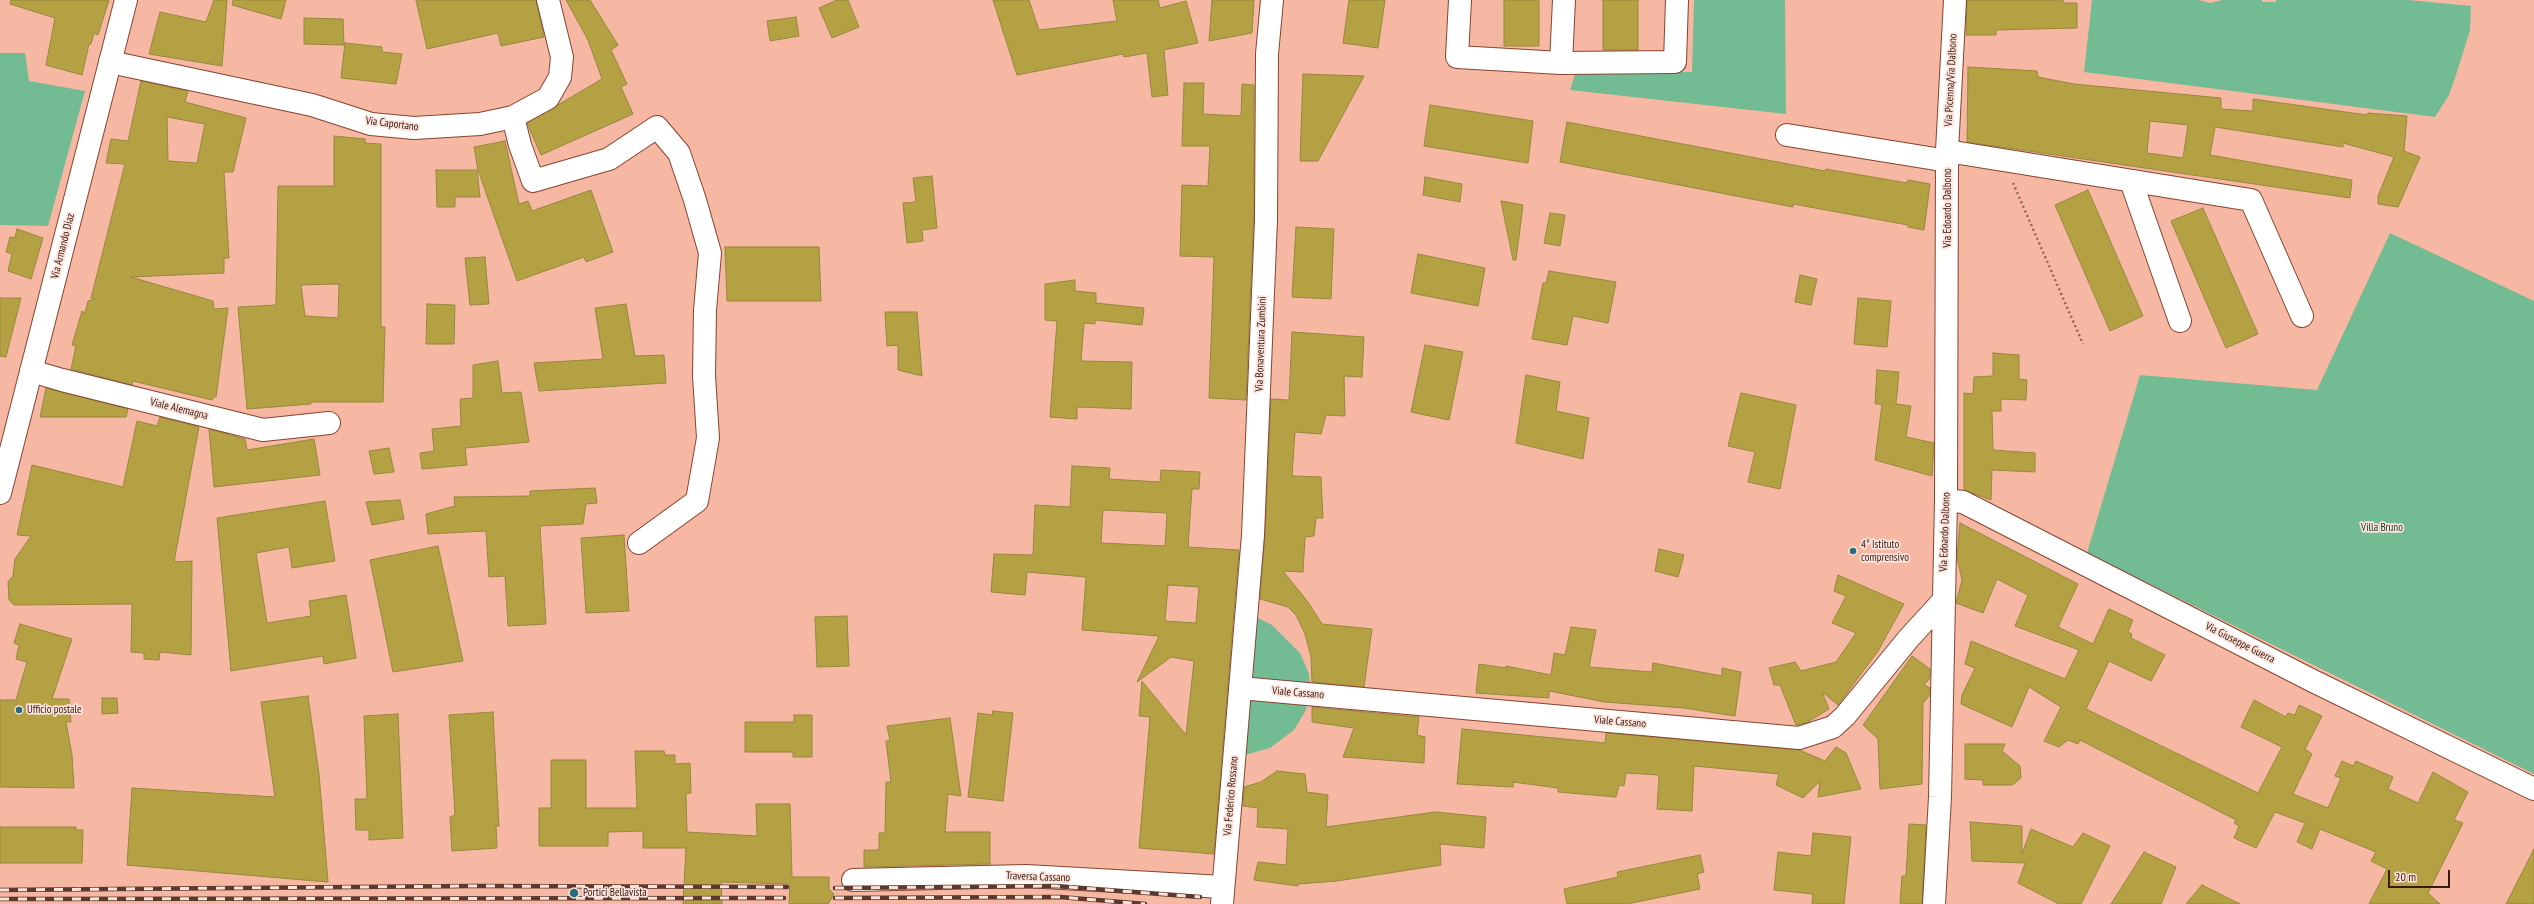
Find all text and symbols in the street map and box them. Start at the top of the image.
street label: Via Picenna/Via Dalbono [1942,33,1960,127]
street label: Via Caportano [365,114,419,134]
street label: Via Edoardo Dalbono [1941,168,1955,248]
street label: Via Armando Diaz [48,212,78,280]
street label: Via Bonaventura Zumbini [1253,296,1269,392]
street label: Viale Alemagna [149,395,209,423]
street label: Via Edoardo Dalbono [1937,492,1953,572]
park label: Villa Bruno [2361,521,2403,535]
place label: 4° Istituto comprensivo [1861,538,1909,564]
marker: 4° Istituto comprensivo [1848,546,1858,556]
street label: Via Giuseppe Guerra [2203,620,2277,666]
street label: Viale Cassano [1272,684,1324,702]
place label: Ufficio postale [27,703,82,717]
marker: Ufficio postale [14,705,24,715]
street label: Viale Cassano [1594,713,1646,731]
street label: Via Federico Rossano [1221,756,1241,836]
scale bar [2390,862,2452,888]
street label: Traversa Cassano [1006,869,1070,885]
text: 20 m [2395,869,2416,884]
place label: Portici Bellavista [583,886,647,900]
marker: Portici Bellavista [568,887,580,899]

